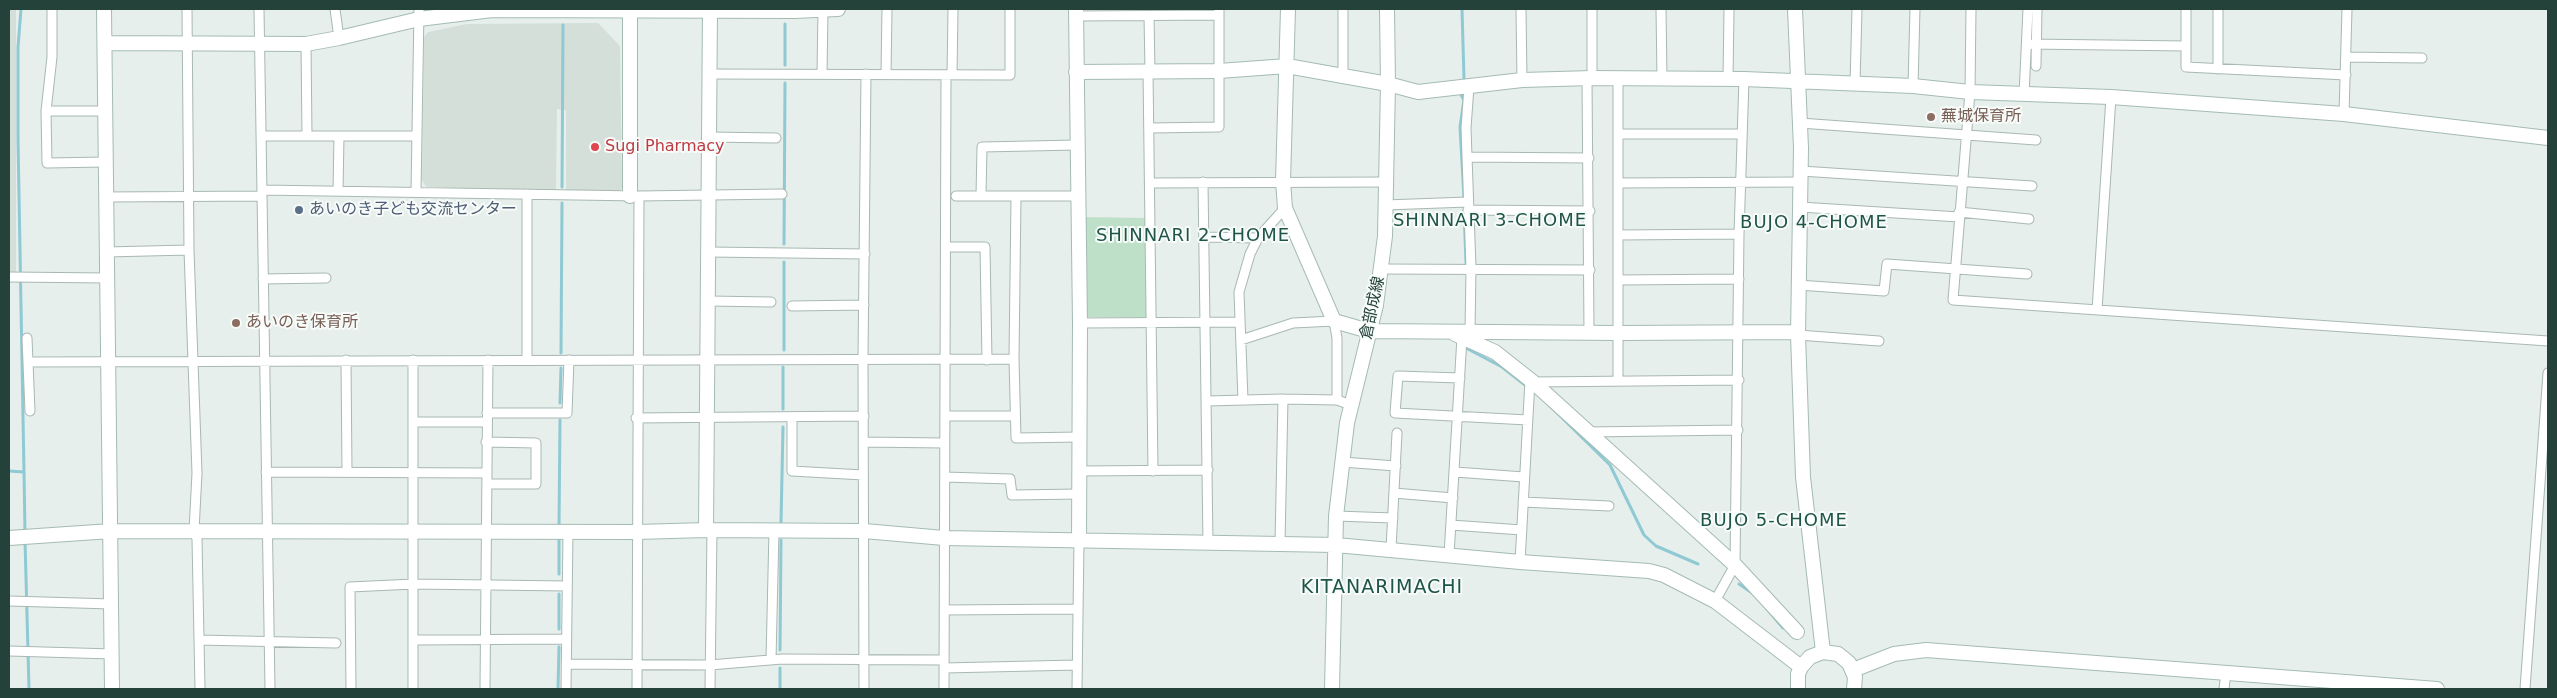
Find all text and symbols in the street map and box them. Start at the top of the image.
place label: 蕪城保育所 [1941,107,2021,127]
marker: 蕪城保育所 [1925,111,1937,123]
place label: Sugi Pharmacy [605,137,725,157]
marker: Sugi Pharmacy [589,141,601,153]
place label: あいのき子ども交流センター [309,200,517,220]
marker: あいのき子ども交流センター [293,204,305,216]
district label: SHINNARI 3-CHOME [1391,210,1589,232]
district label: BUJO 4-CHOME [1739,212,1889,234]
district label: SHINNARI 2-CHOME [1094,225,1292,247]
street label: 倉部成線 [1357,275,1389,341]
place label: あいのき保育所 [246,313,358,333]
marker: あいのき保育所 [230,317,242,329]
district label: BUJO 5-CHOME [1699,510,1849,532]
district label: KITANARIMACHI [1299,577,1465,599]

